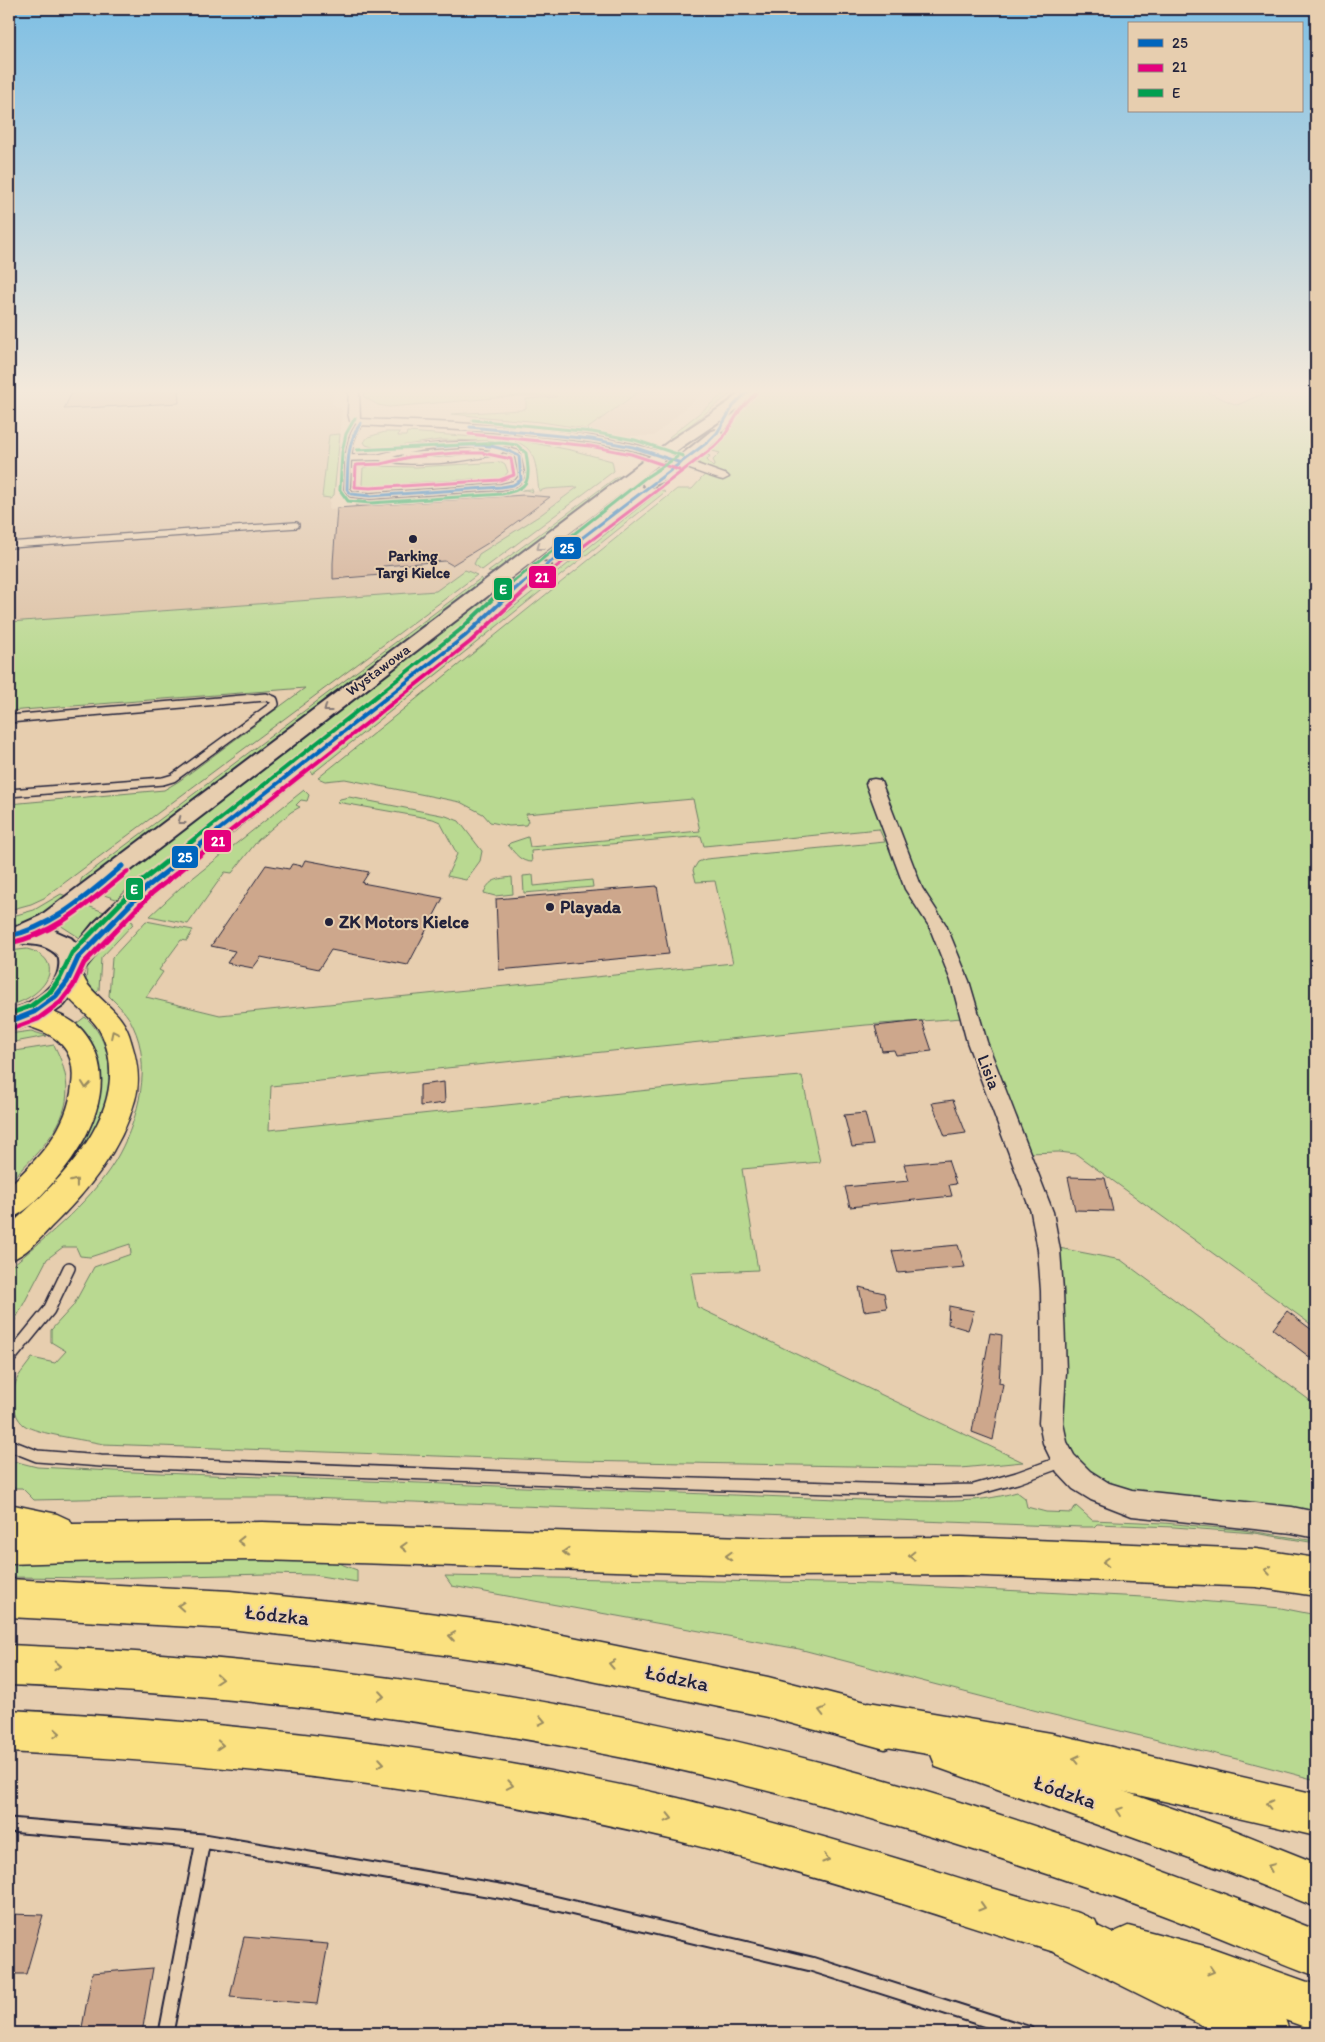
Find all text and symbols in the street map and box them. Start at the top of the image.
legend [1128,22,1302,112]
text: 25 [1172,34,1188,52]
text: 21 [1172,58,1187,76]
text: E [1172,84,1180,102]
marker: Parking Targi Kielce [407,533,419,545]
line badge: 25 [553,536,582,560]
text: 25 [560,540,575,557]
one-way arrow [536,541,546,550]
place label: Parking Targi Kielce [375,547,450,583]
line badge: 21 [528,565,557,589]
text: 21 [535,569,549,586]
line badge: E [493,577,513,601]
text: E [499,581,507,598]
street label: Wystawowa [342,640,414,700]
one-way arrow [323,703,333,712]
one-way arrow [177,815,186,824]
line badge: 21 [203,829,232,853]
text: 21 [211,833,225,850]
line badge: 25 [171,845,199,869]
text: 25 [178,849,193,866]
line badge: E [125,877,144,901]
text: E [130,881,138,898]
place label: Playada [560,896,622,918]
marker: Playada [544,901,556,913]
place label: ZK Motors Kielce [339,911,470,933]
marker: ZK Motors Kielce [323,916,335,928]
one-way arrow [110,1030,120,1039]
street label: Lisia [972,1051,1006,1093]
one-way arrow [81,1081,92,1089]
one-way arrow [69,1178,78,1188]
one-way arrow [237,1536,245,1546]
one-way arrow [400,1541,408,1552]
one-way arrow [562,1546,570,1557]
one-way arrow [724,1551,732,1561]
one-way arrow [908,1551,916,1561]
one-way arrow [1102,1556,1110,1567]
one-way arrow [1264,1565,1272,1575]
street label: Łódzka [244,1599,311,1630]
one-way arrow [177,1601,185,1612]
one-way arrow [448,1631,456,1641]
one-way arrow [608,1659,616,1670]
street label: Łódzka [643,1659,711,1696]
one-way arrow [54,1661,62,1671]
one-way arrow [216,1673,224,1684]
one-way arrow [377,1690,385,1701]
one-way arrow [817,1706,826,1717]
one-way arrow [537,1715,546,1725]
one-way arrow [54,1728,62,1739]
one-way arrow [216,1739,224,1750]
one-way arrow [1072,1754,1081,1765]
one-way arrow [377,1758,385,1768]
street label: Łódzka [1031,1769,1100,1814]
one-way arrow [506,1780,514,1790]
one-way arrow [1264,1799,1273,1810]
one-way arrow [1115,1807,1123,1817]
one-way arrow [665,1812,674,1823]
one-way arrow [822,1854,830,1864]
one-way arrow [1267,1862,1276,1873]
one-way arrow [977,1901,985,1911]
one-way arrow [1207,1965,1215,1975]

